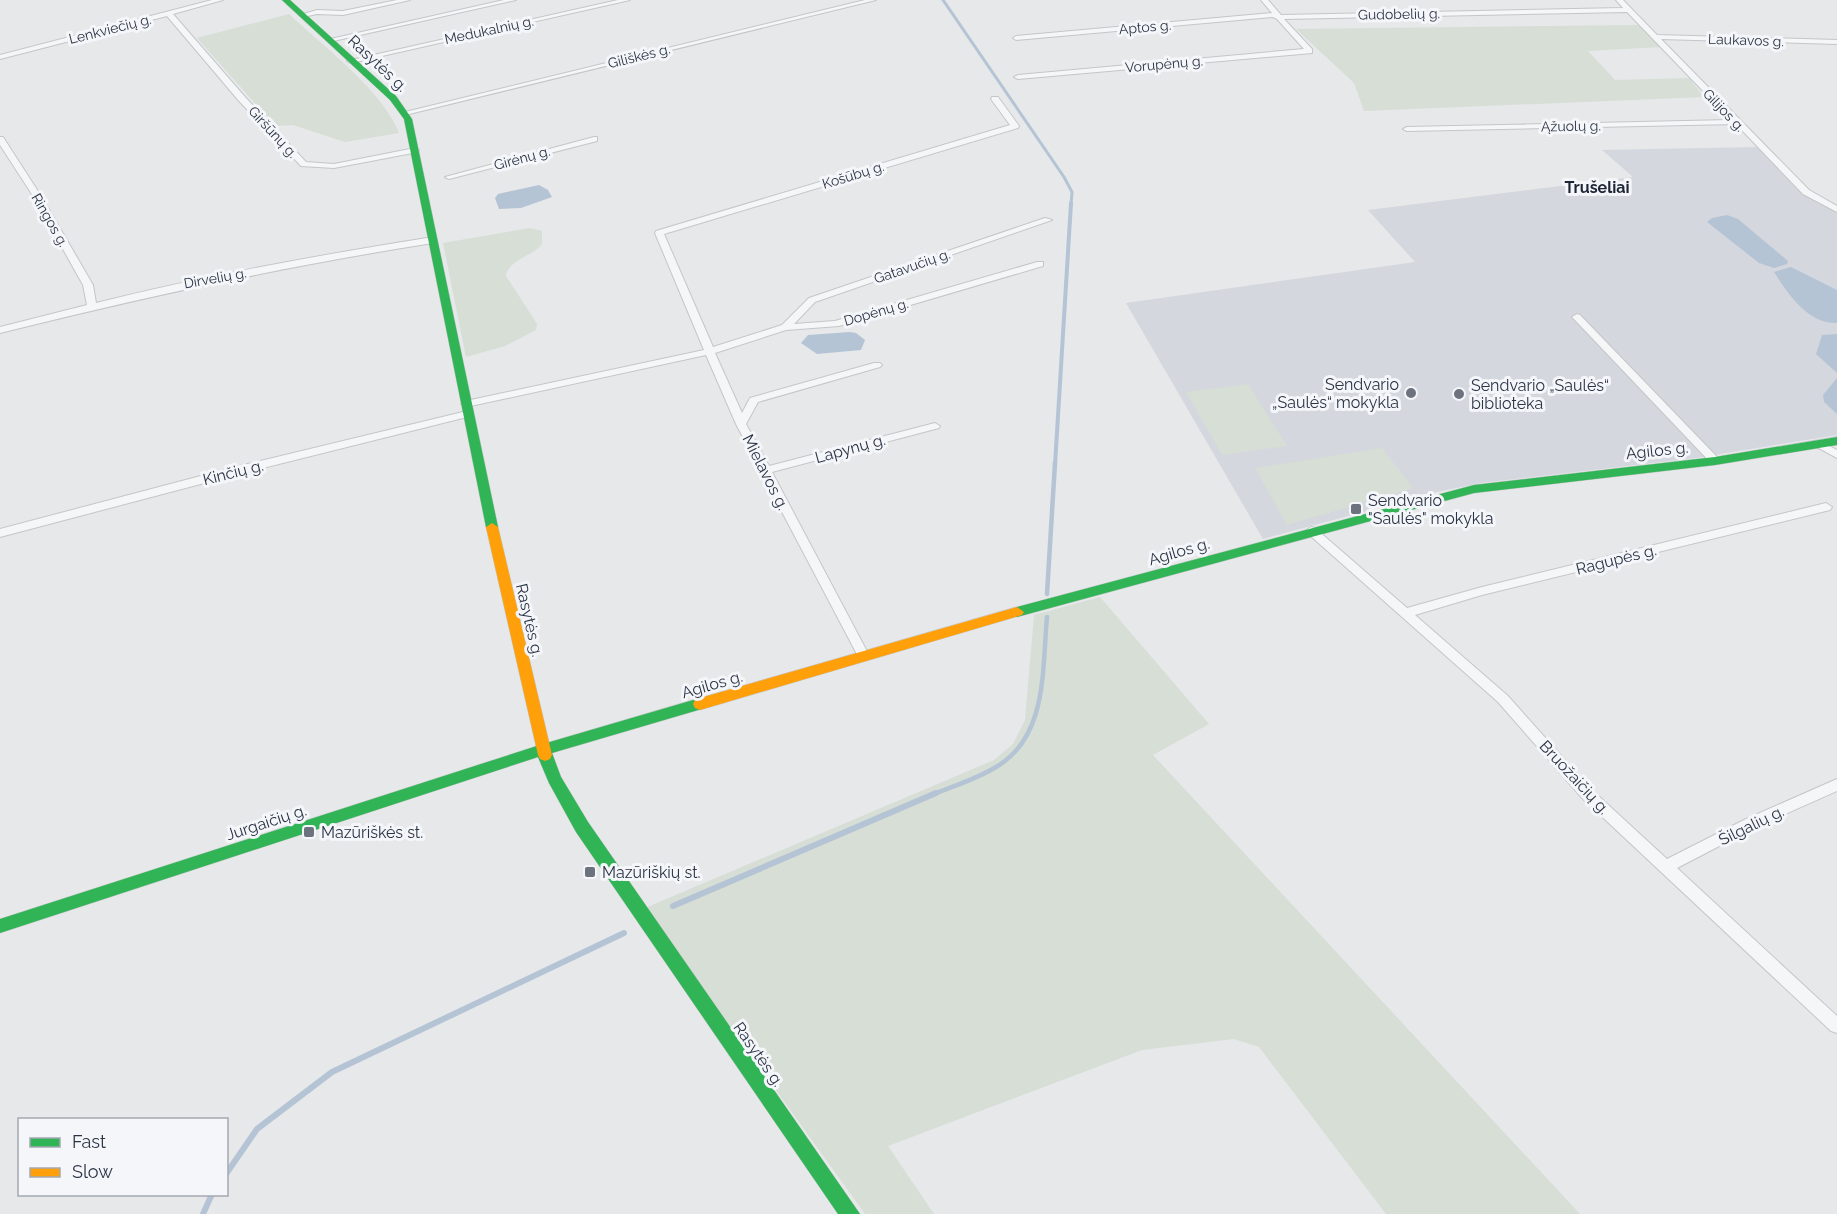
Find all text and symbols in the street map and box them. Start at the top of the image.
street label: Gudobelių g. [1358,5,1440,23]
street label: Lenkviečių g. [67,11,153,47]
street label: Medukalnių g. [443,13,535,47]
street label: Aptos g. [1118,17,1172,37]
street label: Rasytės g. [344,31,411,96]
street label: Laukavos g. [1708,31,1784,49]
street label: Giliškės g. [606,41,672,71]
street label: Vorupėnų g. [1124,53,1204,75]
street label: Gilijos g. [1700,85,1748,135]
street label: Giršūnų g. [245,103,301,161]
street label: Ąžuolų g. [1541,117,1601,135]
street label: Girėnų g. [492,143,552,173]
street label: Košūbų g. [820,158,886,192]
district label: Trušeliai [1564,178,1630,197]
street label: Ringos g. [28,190,72,250]
street label: Gatavučių g. [872,246,952,286]
street label: Dirvelių g. [182,265,248,291]
street label: Dopėnų g. [842,295,910,329]
place label: Sendvario „Saulės“ mokykla [1272,375,1399,412]
place label: Sendvario „Saulės“ biblioteka [1471,376,1609,413]
marker: Sendvario „Saulės“ mokykla [1404,386,1418,400]
marker: Sendvario „Saulės“ biblioteka [1452,387,1466,401]
street label: Lapynų g. [813,430,887,467]
street label: Mielavos g. [738,431,793,513]
street label: Agilos g. [1625,438,1689,463]
street label: Kinčių g. [201,456,265,489]
place label: Sendvario "Saulės" mokykla [1368,491,1493,528]
marker: Sendvario "Saulės" mokykla [1349,502,1363,516]
street label: Agilos g. [1146,534,1212,569]
street label: Ragupės g. [1574,540,1658,579]
street label: Rasytės g. [512,582,547,659]
street label: Agilos g. [679,667,745,702]
street label: Bruožaičių g. [1536,736,1614,818]
street label: Jurgaičių g. [224,801,309,844]
street label: Šilgalių g. [1715,801,1787,849]
place label: Mazūriškės st. [321,823,423,842]
marker: Mazūriškės st. [302,825,316,839]
place label: Mazūriškių st. [602,863,701,882]
marker: Mazūriškių st. [583,865,597,879]
street label: Rasytės g. [729,1018,788,1090]
legend [18,1118,228,1196]
text: Fast [72,1131,106,1152]
text: Slow [72,1161,113,1182]

